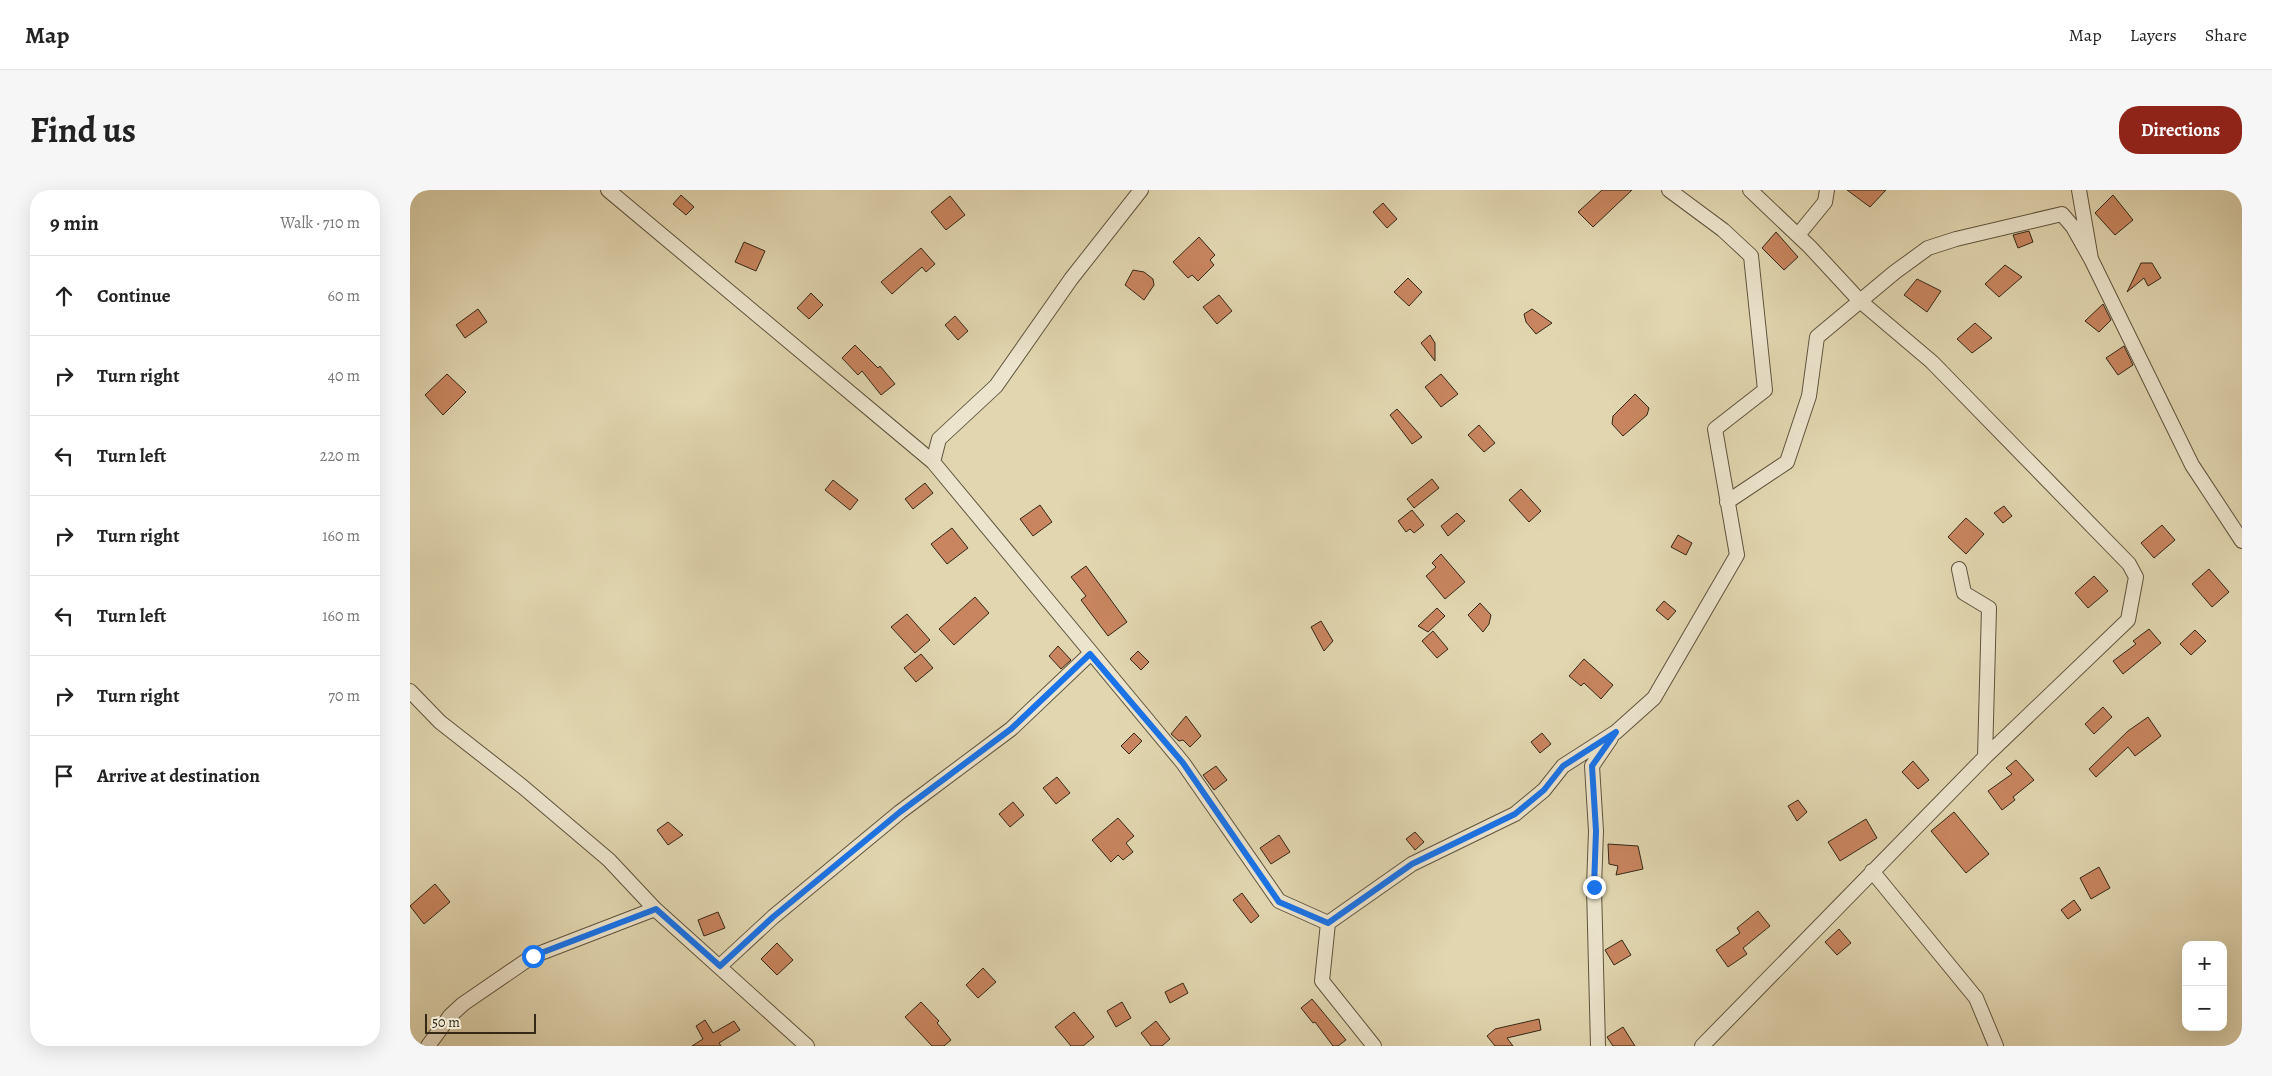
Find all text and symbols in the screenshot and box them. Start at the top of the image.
text: Map [25,19,69,51]
text: Map [2069,23,2102,47]
text: Layers [2130,23,2177,47]
text: Share [2205,23,2247,47]
text: Find us [30,106,136,154]
button: Directions [2119,106,2242,154]
text: 9 min [50,209,99,237]
text: Walk · 710 m [280,212,360,234]
icon: ahead [50,282,78,310]
text: Continue [97,283,171,309]
text: 60 m [328,285,360,307]
icon: right [50,362,78,390]
text: Turn right [97,363,179,389]
text: 40 m [328,365,360,387]
icon: left [50,442,78,470]
text: Turn left [97,443,166,469]
text: 220 m [320,445,360,467]
icon: right [50,522,78,550]
text: Turn right [97,523,179,549]
text: 160 m [322,525,360,547]
icon: left [50,602,78,630]
text: Turn left [97,603,166,629]
text: 160 m [322,605,360,627]
icon: right [50,682,78,710]
text: Turn right [97,683,179,709]
text: 70 m [328,685,360,707]
icon: arrive [50,762,78,790]
text: Arrive at destination [97,763,260,789]
route end [1583,876,1606,899]
map controls [2182,941,2227,1031]
button: + [2182,941,2227,986]
route start [522,945,545,968]
button: − [2182,986,2227,1031]
scale bar [425,1011,536,1034]
text: 50 m [432,1013,460,1032]

